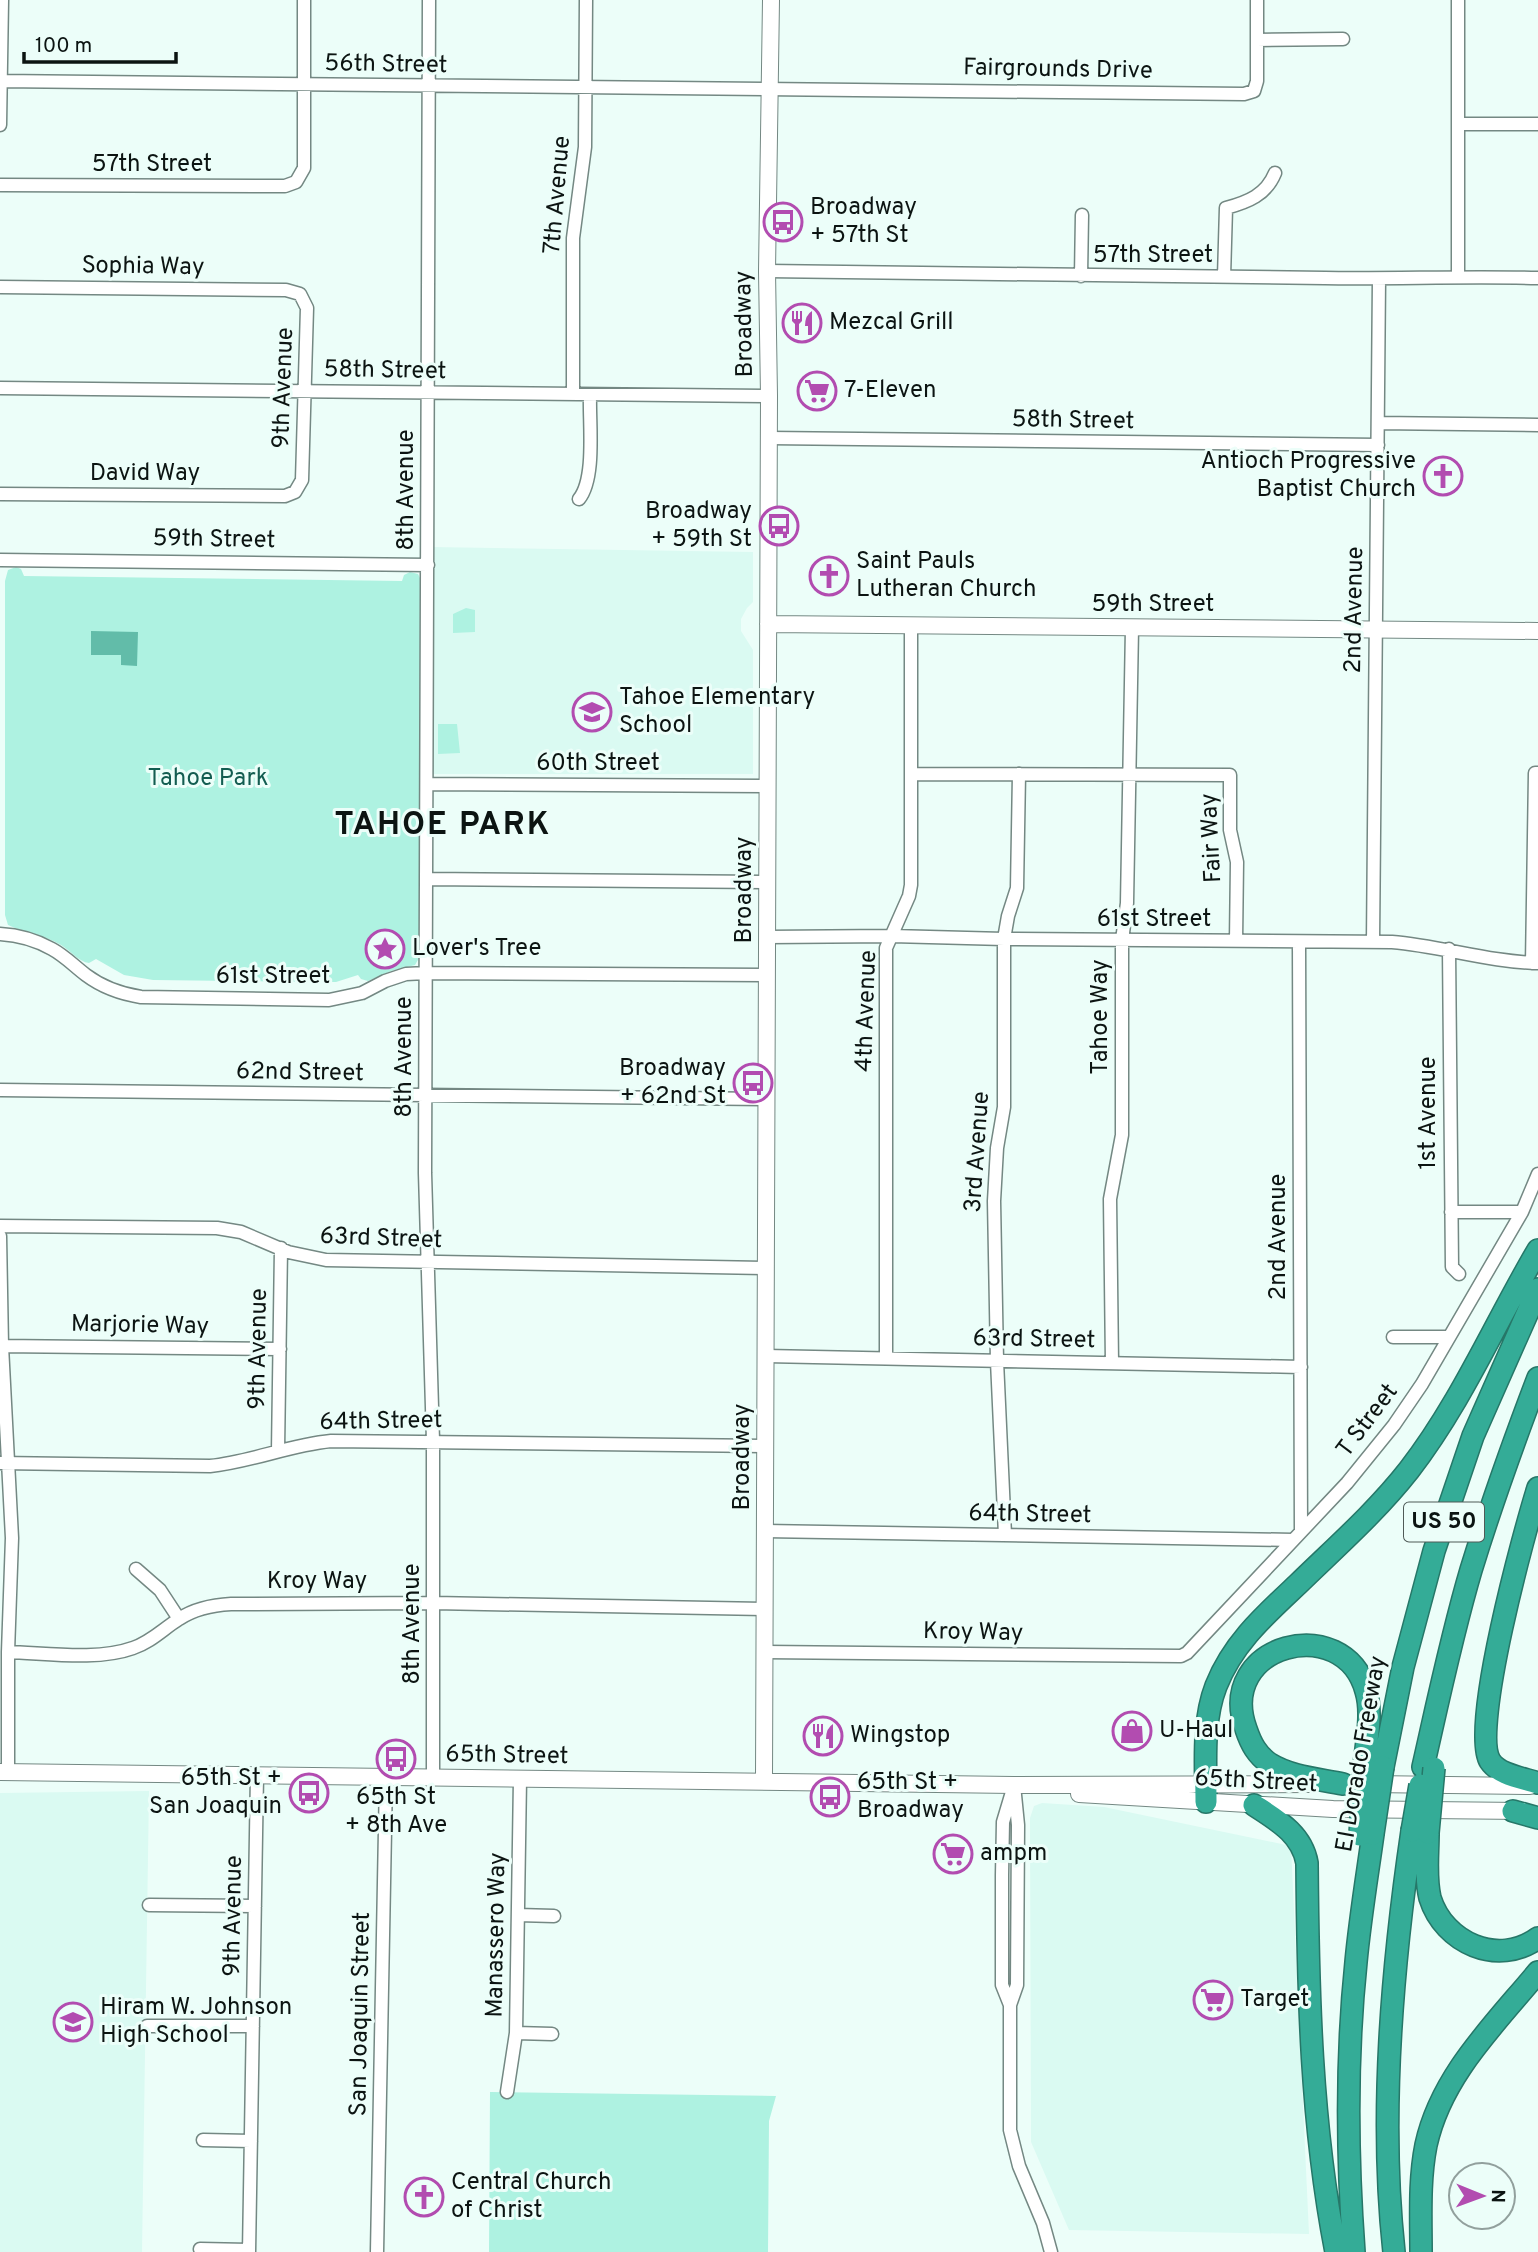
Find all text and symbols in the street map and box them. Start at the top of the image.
scale bar [24,21,177,65]
text: 100 m [35,33,92,60]
street label: 56th Street [324,49,448,81]
street label: Fairgrounds Drive [963,53,1153,87]
street label: 7th Avenue [538,135,578,255]
street label: 57th Street [92,150,212,180]
place label: Broadway + 57th St [810,193,917,251]
bus stop icon: Broadway + 57th St [762,201,804,243]
street label: 57th Street [1093,241,1213,271]
street label: Sophia Way [81,251,205,283]
street label: Broadway [729,270,761,378]
restaurant icon: Mezcal Grill [781,302,823,344]
place label: Mezcal Grill [829,308,954,338]
street label: 9th Avenue [267,327,301,449]
street label: 58th Street [323,355,447,387]
supermarket icon: 7-Eleven [796,370,838,412]
place label: 7-Eleven [844,376,937,406]
street label: 58th Street [1011,405,1135,437]
street label: 8th Avenue [392,429,422,551]
place label: Antioch Progressive Baptist Church [1201,447,1416,505]
church icon: Antioch Progressive Baptist Church [1422,455,1464,497]
street label: David Way [90,459,200,489]
place label: Broadway + 59th St [645,497,752,555]
bus stop icon: Broadway + 59th St [758,505,800,547]
street label: 59th Street [152,524,276,556]
street label: 2nd Avenue [1339,546,1371,674]
place label: Saint Pauls Lutheran Church [856,547,1036,605]
church icon: Saint Pauls Lutheran Church [808,555,850,597]
street label: 59th Street [1092,590,1214,620]
place label: Tahoe Elementary School [619,683,815,741]
school or university icon: Tahoe Elementary School [571,691,613,733]
street label: 60th Street [536,749,660,779]
park label: Tahoe Park [148,764,268,794]
street label: Fair Way [1195,792,1229,884]
district label: TAHOE PARK [335,806,551,846]
street label: Broadway [730,837,760,943]
street label: 61st Street [1097,905,1211,935]
place icon: Lover's Tree [364,928,406,970]
place label: Lover's Tree [412,934,541,964]
street label: 4th Avenue [850,950,884,1072]
street label: Tahoe Way [1086,959,1116,1075]
street label: 61st Street [216,962,330,992]
street label: 8th Avenue [390,996,420,1118]
place label: Broadway + 62nd St [619,1054,726,1112]
street label: 1st Avenue [1414,1056,1444,1170]
street label: 62nd Street [236,1057,364,1089]
bus stop icon: Broadway + 62nd St [732,1062,774,1104]
street label: 3rd Avenue [959,1090,997,1214]
street label: 2nd Avenue [1264,1174,1294,1300]
street label: 63rd Street [319,1222,443,1256]
street label: 9th Avenue [243,1288,275,1410]
street label: Marjorie Way [71,1310,209,1342]
street label: 63rd Street [972,1324,1096,1356]
street label: T Street [1331,1378,1405,1464]
street label: Broadway [728,1404,758,1510]
street label: 64th Street [319,1406,443,1438]
street label: 64th Street [968,1499,1092,1531]
road number: US 50 [1404,1502,1484,1541]
street label: 8th Avenue [398,1563,428,1685]
street label: Kroy Way [267,1567,367,1597]
street label: Kroy Way [922,1617,1024,1649]
street label: El Dorado Freeway [1330,1654,1394,1854]
shop icon: U-Haul [1111,1710,1153,1752]
restaurant icon: Wingstop [802,1715,844,1757]
place label: U-Haul [1159,1716,1233,1746]
place label: Wingstop [850,1721,950,1751]
bus stop icon: 65th St + 8th Ave [375,1738,417,1780]
street label: 65th Street [445,1740,569,1772]
place label: 65th St + San Joaquin [149,1764,282,1822]
street label: 65th Street [1194,1764,1318,1800]
place label: 65th St + Broadway [857,1768,964,1826]
bus stop icon: 65th St + San Joaquin [288,1772,330,1814]
bus stop icon: 65th St + Broadway [809,1776,851,1818]
place label: 65th St + 8th Ave [345,1783,447,1841]
supermarket icon: ampm [932,1833,974,1875]
place label: ampm [980,1839,1047,1869]
street label: Manassero Way [481,1852,513,2018]
street label: 9th Avenue [218,1855,250,1977]
street label: San Joaquin Street [344,1911,378,2117]
supermarket icon: Target [1192,1979,1234,2021]
place label: Target [1240,1985,1309,2015]
place label: Hiram W. Johnson High School [100,1993,292,2051]
school or university icon: Hiram W. Johnson High School [52,2001,94,2043]
north arrow [1447,2161,1517,2231]
place label: Central Church of Christ [451,2168,611,2226]
church icon: Central Church of Christ [403,2176,445,2218]
text: N [1485,2189,1509,2203]

